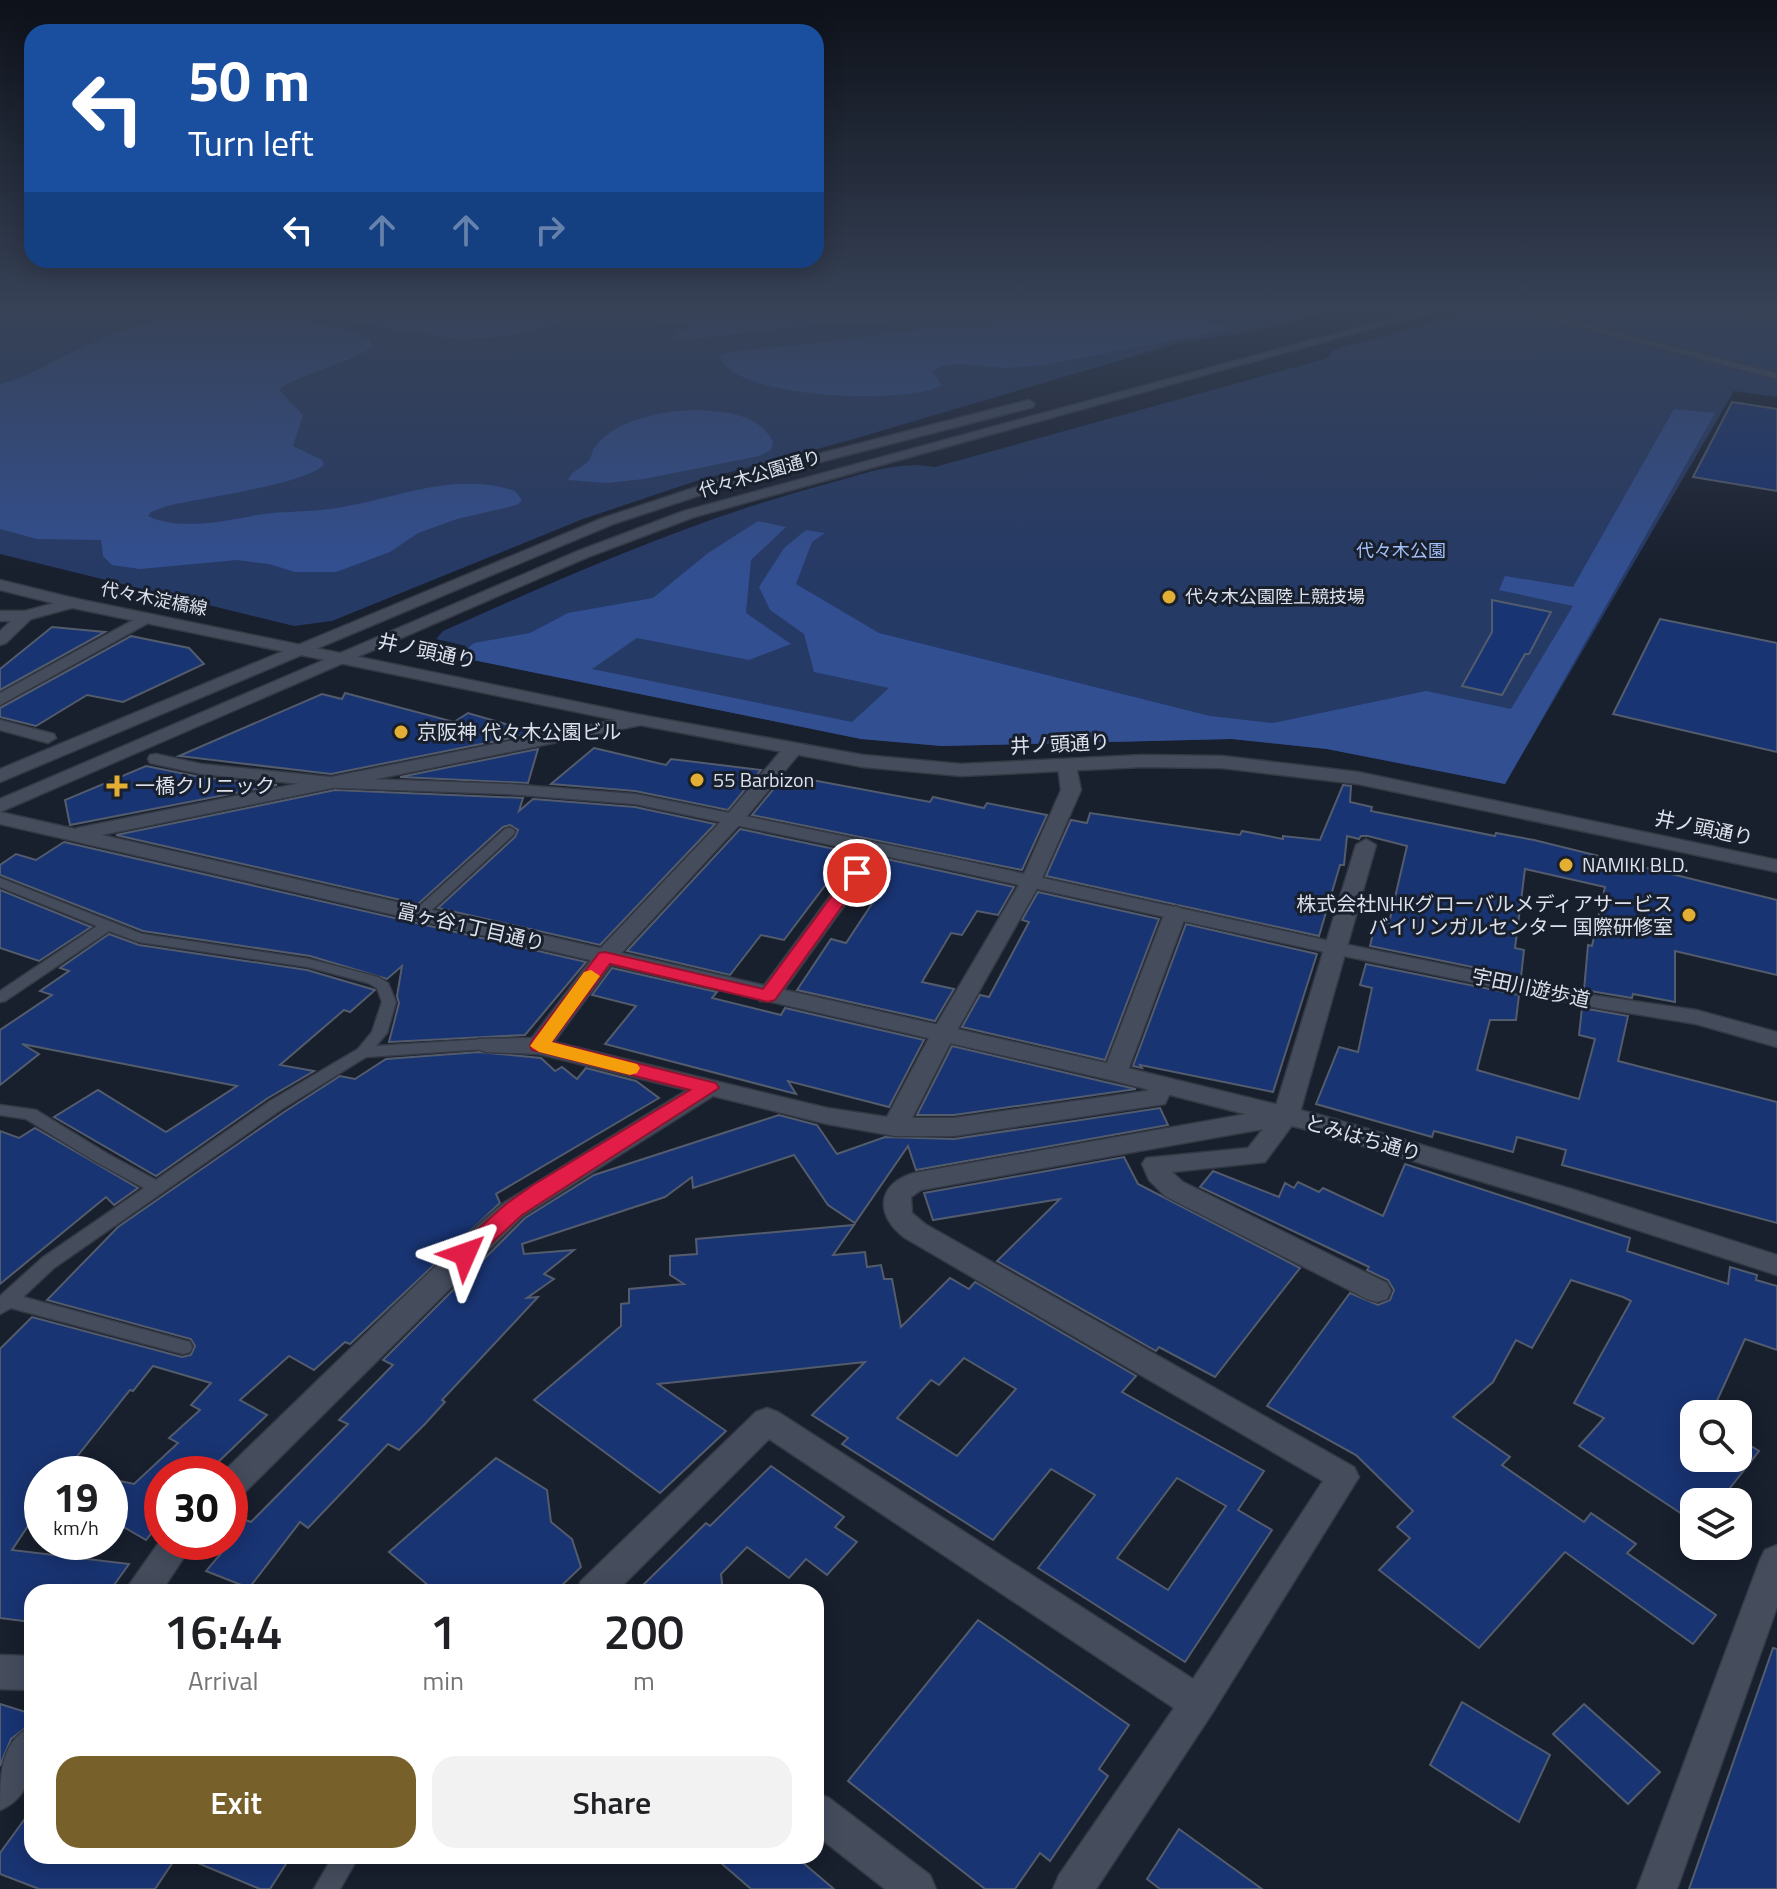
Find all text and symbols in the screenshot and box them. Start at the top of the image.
text: 50 m [188,38,310,123]
icon: left [56,56,160,160]
text: Turn left [188,115,314,170]
icon: left [276,208,320,252]
icon: ahead [360,208,404,252]
icon: ahead [444,208,488,252]
icon: right [528,208,572,252]
street label: 代々木公園通り [696,443,824,504]
park label: 代々木公園 [1356,537,1446,564]
street label: 代々木淀橋線 [99,575,210,622]
place label: 代々木公園陸上競技場 [1185,583,1365,610]
marker: 代々木公園陸上競技場 [1160,588,1178,606]
street label: 井ノ頭通り [375,625,479,676]
place label: 京阪神 代々木公園ビル [417,716,621,747]
marker: 京阪神 代々木公園ビル [392,723,410,741]
street label: 井ノ頭通り [1009,725,1111,762]
place label: 55 Barbizon [713,764,814,795]
place label: 一橋クリニック [135,770,275,801]
marker: 55 Barbizon [688,771,706,789]
marker: 一橋クリニック [106,775,128,797]
street label: 井ノ頭通り [1652,802,1756,853]
pin [823,839,891,907]
place label: NAMIKI BLD. [1582,849,1689,880]
icon: arrive [835,851,879,895]
marker: NAMIKI BLD. [1557,856,1575,874]
place label: 株式会社NHKグローバルメディアサービス バイリンガルセンター 国際研修室 [1296,888,1673,942]
street label: 富ヶ谷1丁目通り [394,894,548,959]
marker: 株式会社NHKグローバルメディアサービス バイリンガルセンター 国際研修室 [1680,906,1698,924]
street label: 宇田川遊歩道 [1469,960,1593,1015]
street label: とみはち通り [1301,1106,1425,1169]
position arrow [423,1212,507,1296]
map controls [1680,1400,1752,1560]
button: search [1680,1400,1752,1472]
speed limit sign: 30 [144,1456,248,1560]
text: 19 [54,1467,98,1528]
button: layers [1680,1488,1752,1560]
text: km/h [53,1512,99,1543]
text: 16:44 [164,1595,283,1668]
text: 1 [430,1595,457,1668]
text: 200 [604,1595,684,1668]
text: Arrival [188,1661,258,1700]
text: min [422,1661,464,1700]
text: m [633,1661,655,1700]
button: Exit [56,1756,416,1848]
button: Share [432,1756,792,1848]

